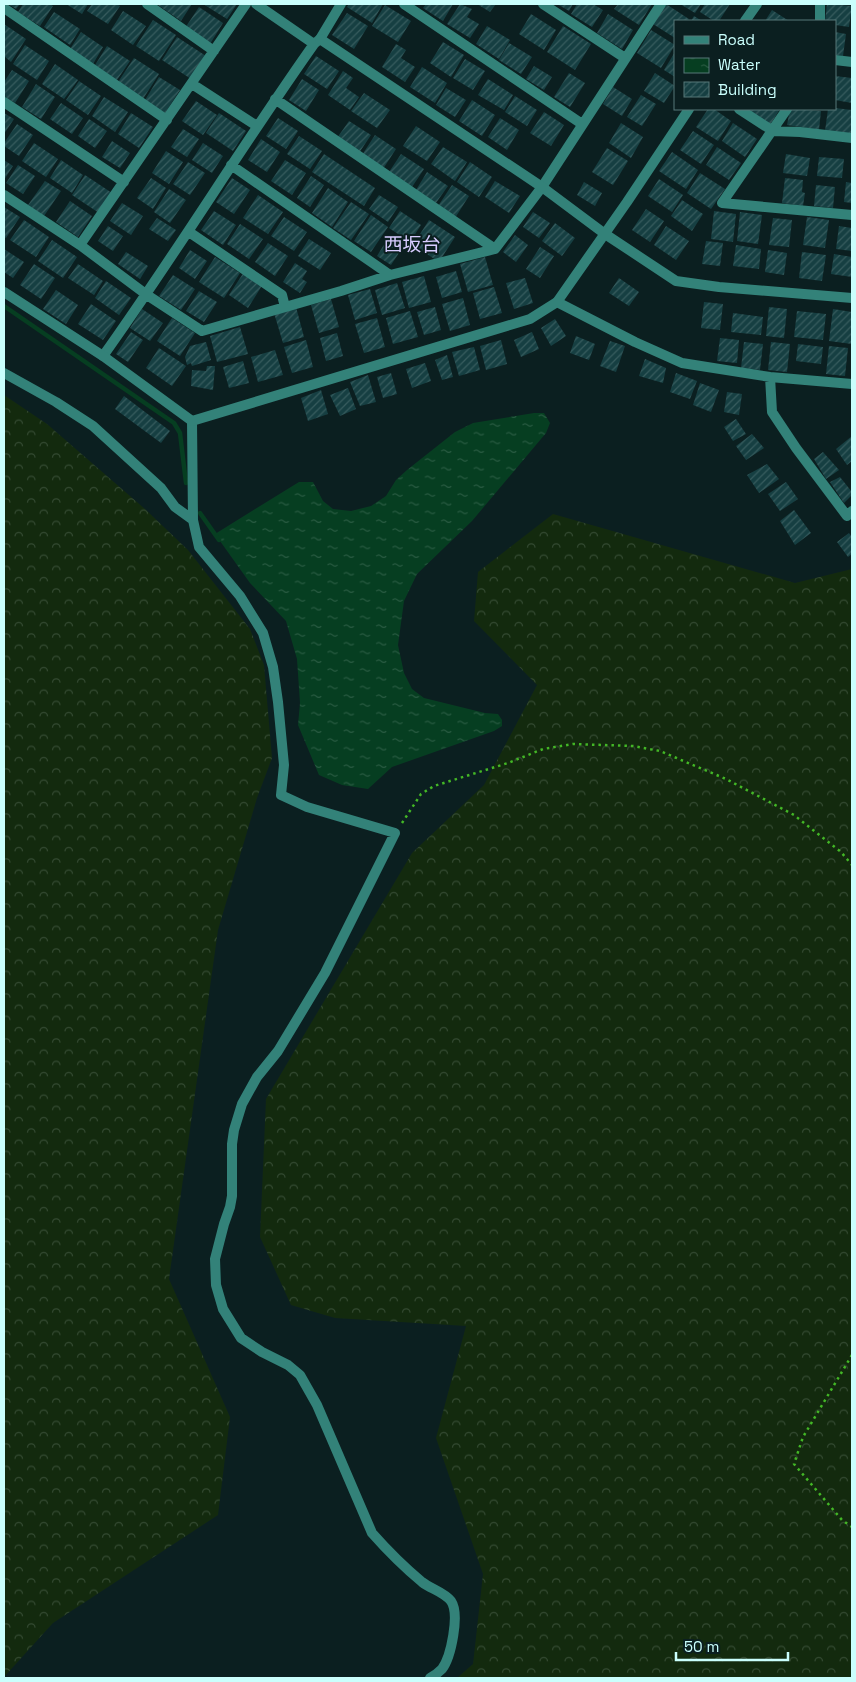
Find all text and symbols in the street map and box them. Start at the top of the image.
legend [674,20,836,110]
text: Road [718,30,755,49]
text: Water [718,55,761,74]
text: Building [718,80,777,99]
district label: 西坂台 [383,232,441,257]
scale bar [676,1630,788,1662]
text: 50 m [684,1637,719,1656]

